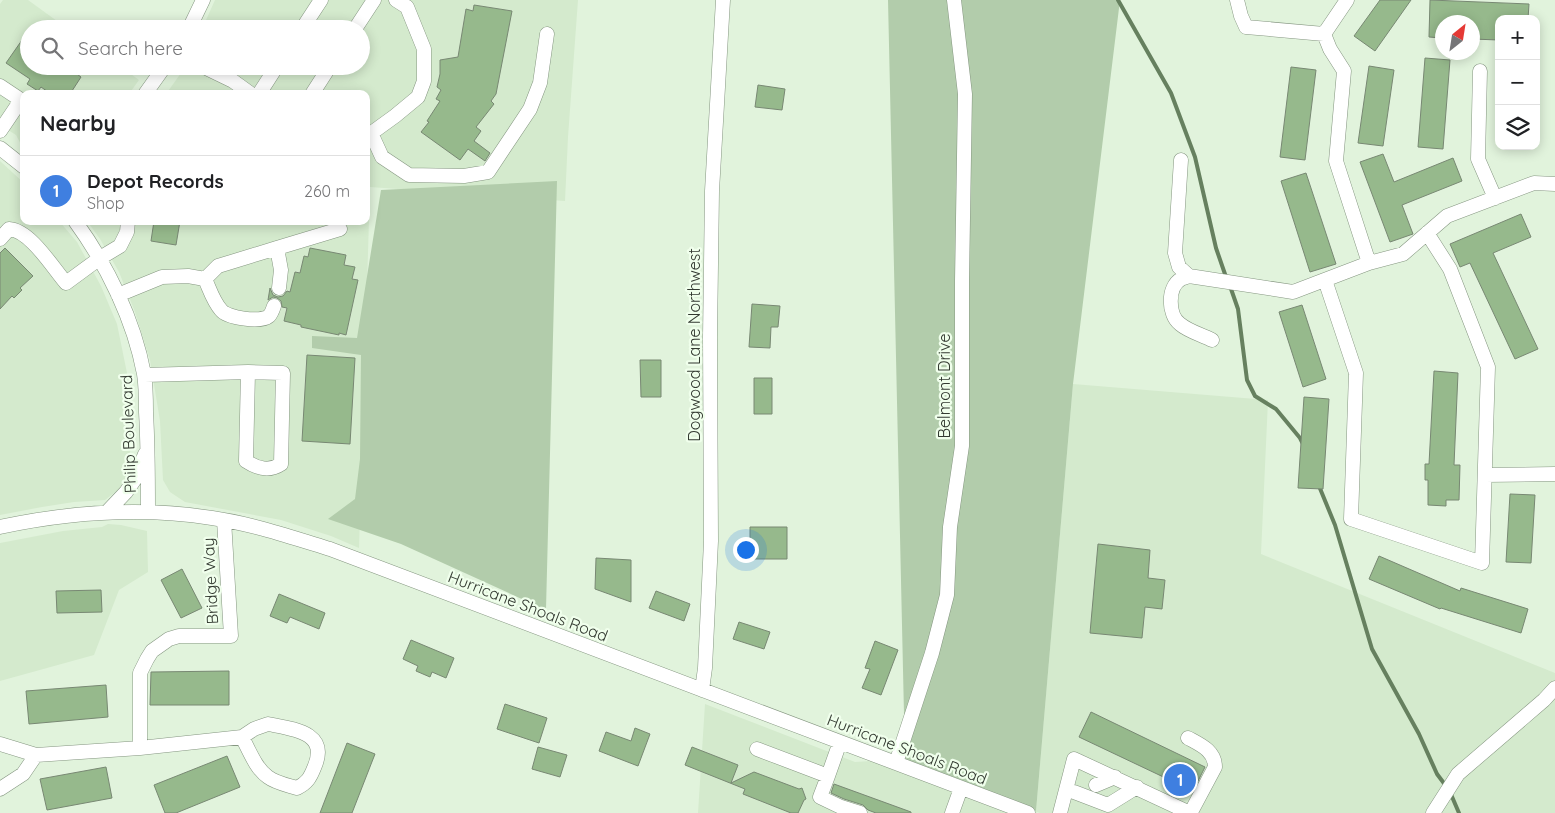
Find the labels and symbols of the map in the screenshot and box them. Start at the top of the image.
north arrow [1435,15,1480,60]
street label: Dogwood Lane Northwest [684,248,704,442]
street label: Belmont Drive [934,334,954,438]
street label: Philip Boulevard [116,374,140,494]
street label: Bridge Way [198,537,222,625]
your location [733,537,759,563]
street label: Hurricane Shoals Road [445,566,611,646]
street label: Hurricane Shoals Road [824,709,990,789]
pin: 1 [1164,761,1196,799]

